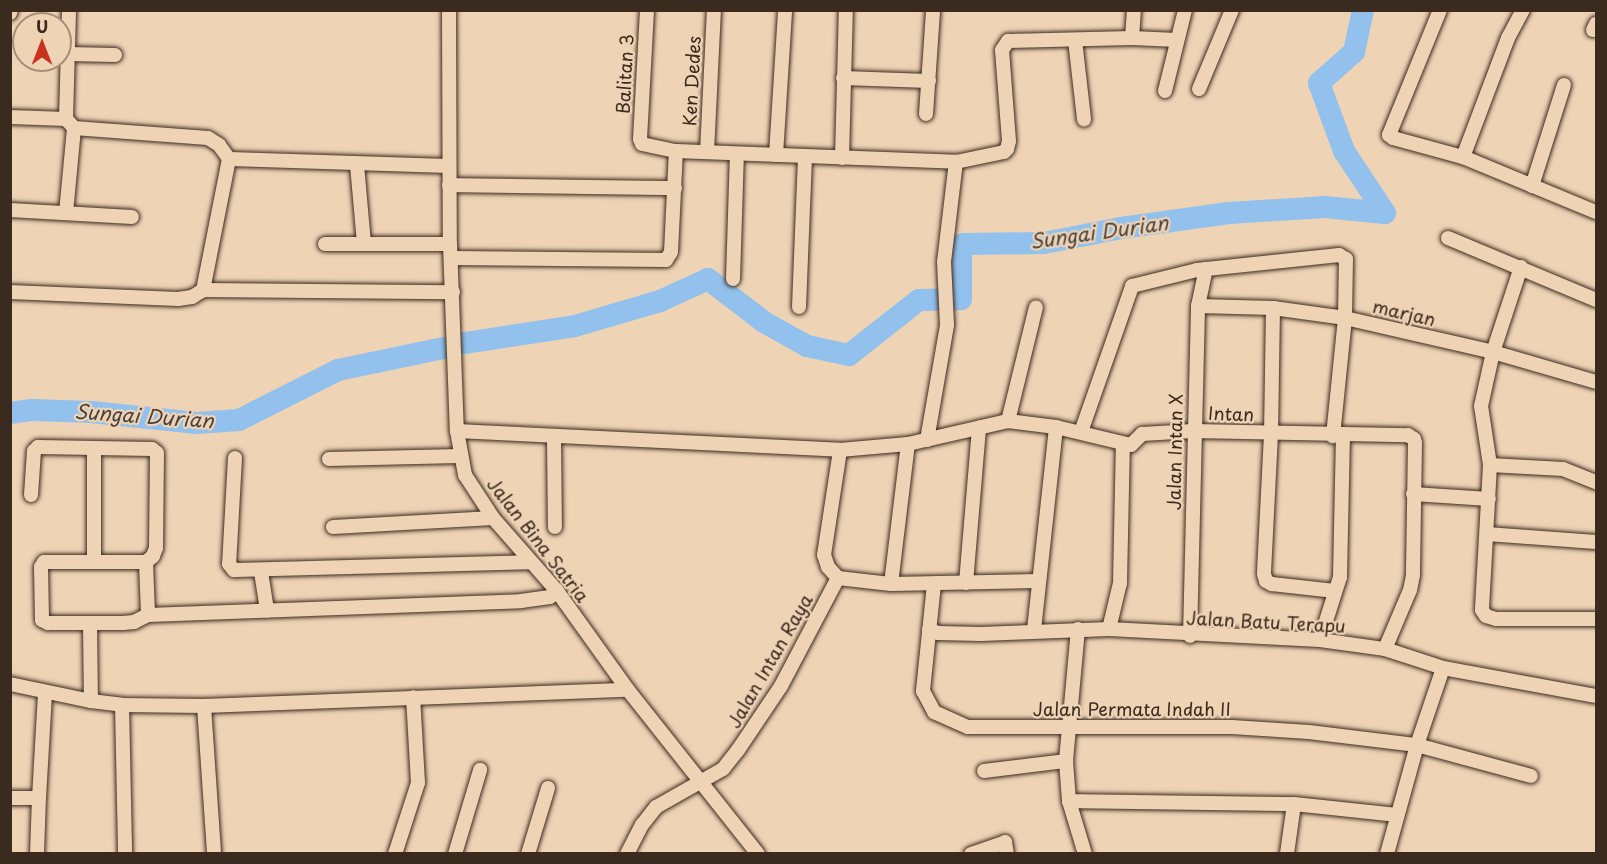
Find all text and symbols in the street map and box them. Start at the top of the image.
north arrow [12,12,72,72]
text: U [36,14,48,38]
street label: Balitan 3 [612,33,638,115]
street label: Ken Dedes [679,35,705,127]
water label: Sungai Durian [1028,210,1170,254]
street label: marjan [1371,295,1437,331]
street label: Jalan Intan X [1163,393,1187,511]
water label: Sungai Durian [74,399,214,433]
street label: Intan [1208,402,1254,426]
street label: Jalan Bina Satria [482,473,594,607]
street label: Jalan Intan Raya [723,590,817,732]
street label: Jalan Batu Terapu [1185,607,1347,637]
street label: Jalan Permata Indah II [1031,698,1233,720]

